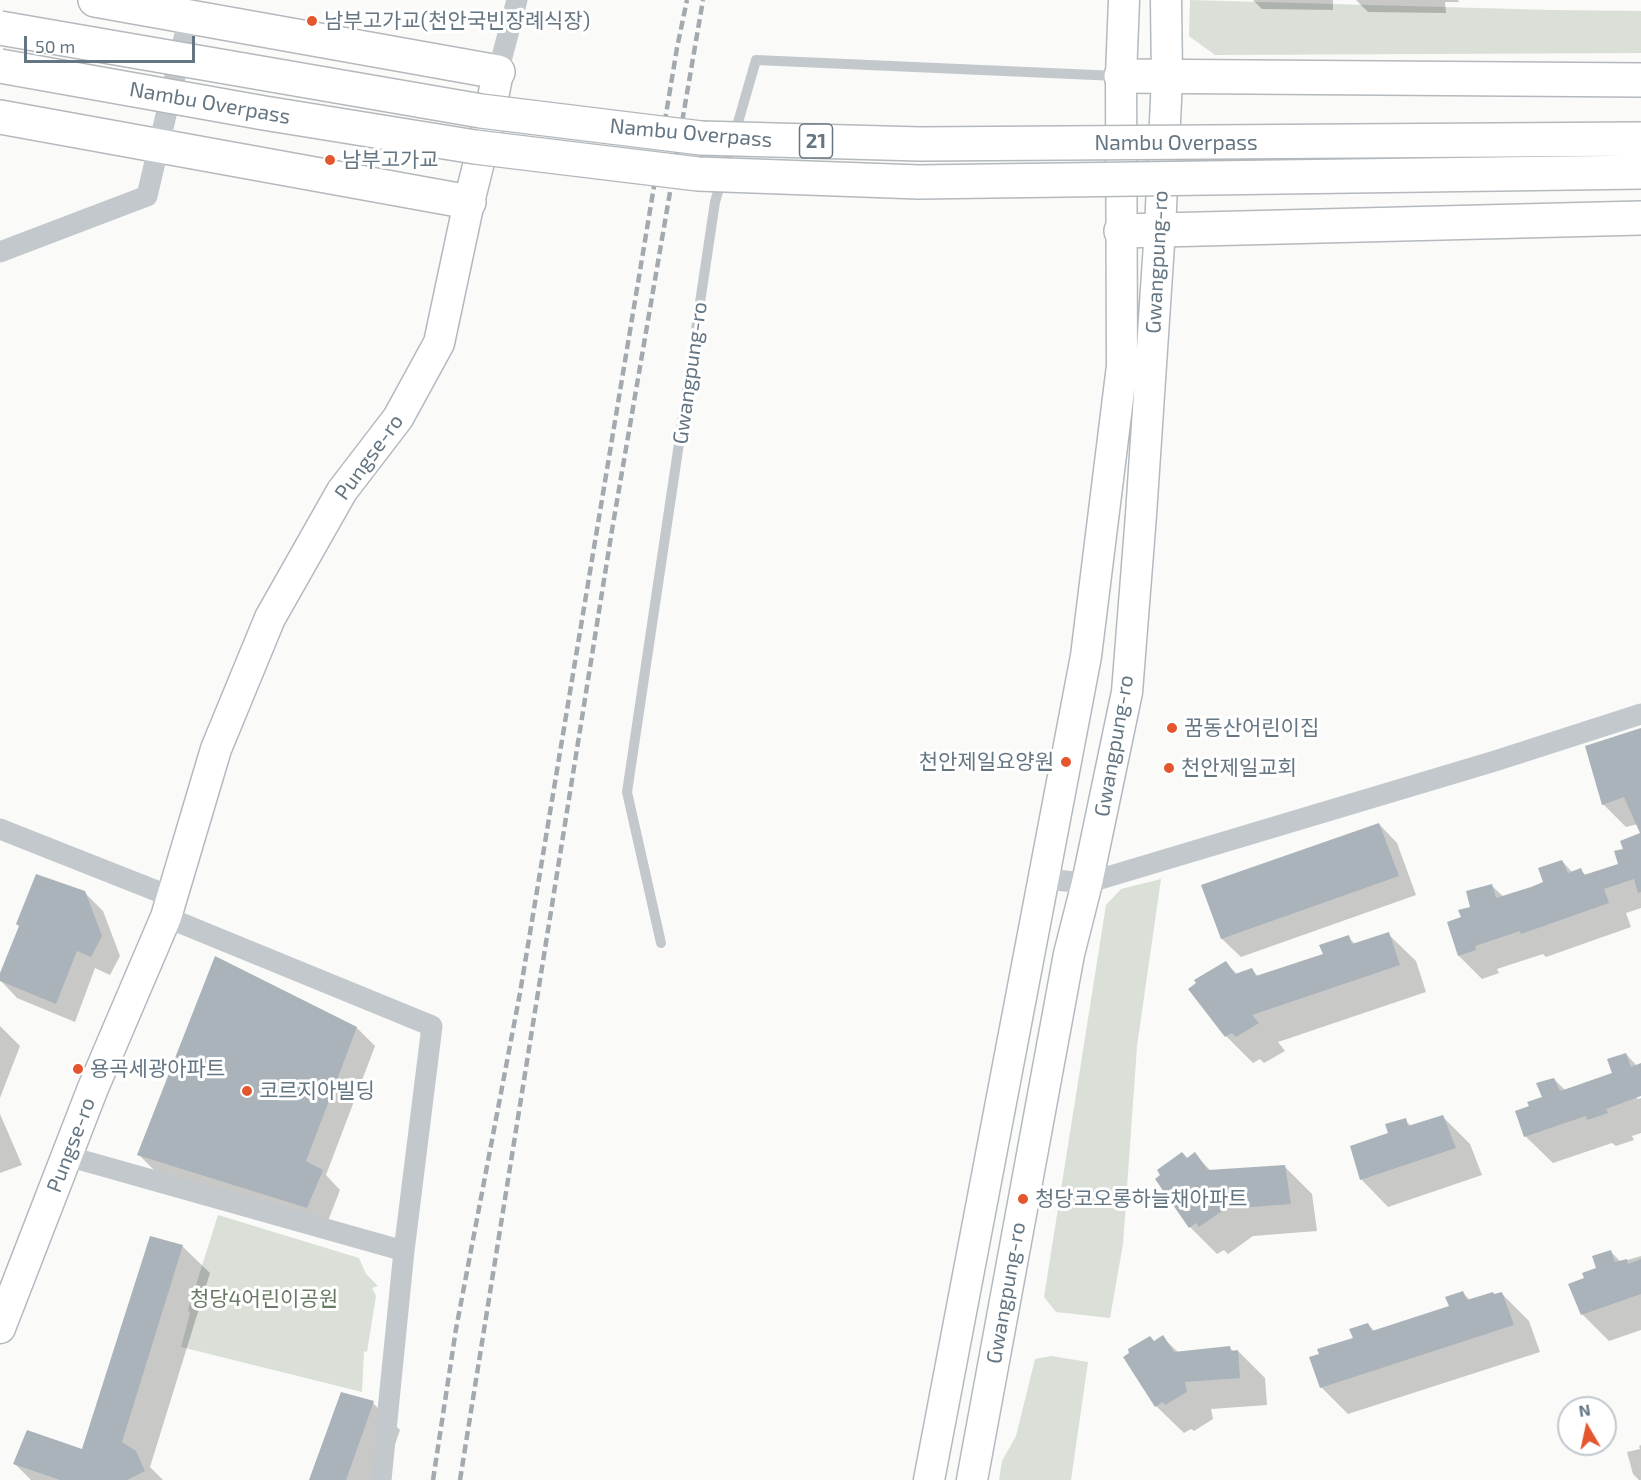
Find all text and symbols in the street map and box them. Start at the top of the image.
place label: 남부고가교(천안국빈장례식장) [324,8,590,34]
marker: 남부고가교(천안국빈장례식장) [305,14,319,28]
scale bar [27,24,198,62]
text: 50 m [35,35,75,57]
street label: Nambu Overpass [127,76,293,130]
street label: Nambu Overpass [609,113,773,153]
road number: 21 [800,124,832,158]
street label: Nambu Overpass [1094,130,1258,156]
place label: 남부고가교 [342,147,439,173]
marker: 남부고가교 [323,153,337,167]
street label: Gwangpung-ro [1141,190,1173,334]
street label: Gwangpung-ro [668,300,712,446]
street label: Pungse-ro [329,409,409,505]
street label: Gwangpung-ro [1089,673,1139,819]
place label: 꿈동산어린이집 [1184,715,1319,741]
marker: 꿈동산어린이집 [1165,721,1179,735]
place label: 천안제일요양원 [919,749,1054,775]
marker: 천안제일요양원 [1059,755,1073,769]
place label: 천안제일교회 [1181,755,1297,781]
marker: 천안제일교회 [1162,761,1176,775]
place label: 용곡세광아파트 [90,1056,225,1082]
marker: 용곡세광아파트 [71,1062,85,1076]
place label: 코르지아빌딩 [259,1078,375,1104]
marker: 코르지아빌딩 [240,1084,254,1098]
street label: Pungse-ro [41,1094,101,1196]
place label: 청당코오롱하늘채아파트 [1035,1186,1248,1212]
marker: 청당코오롱하늘채아파트 [1016,1192,1030,1206]
street label: Gwangpung-ro [981,1220,1031,1366]
park label: 청당4어린이공원 [190,1286,338,1312]
north arrow [1557,1396,1617,1456]
text: N [1577,1399,1592,1420]

